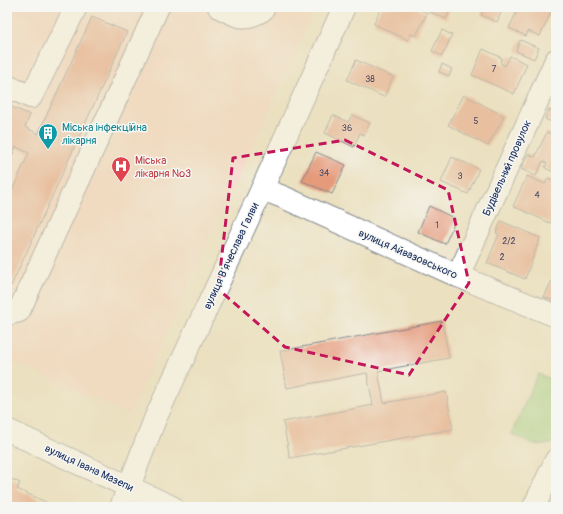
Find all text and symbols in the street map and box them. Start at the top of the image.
house number: 7 [492,64,497,75]
house number: 38 [365,74,375,85]
house number: 5 [474,116,479,127]
street label: Будівельний провулок [480,118,534,218]
place label: Міська інфекційна лікарня [62,121,147,147]
building icon: Міська інфекційна лікарня [37,122,59,150]
house number: 36 [342,123,352,134]
place label: Міська лікарня №3 [135,154,191,180]
hospital icon: Міська лікарня №3 [110,155,132,183]
house number: 34 [319,168,330,179]
house number: 3 [457,171,463,182]
house number: 4 [534,190,540,201]
street label: вулиця Вʼячеслава Галви [201,201,261,311]
house number: 1 [435,220,439,231]
street label: вулиця Айвазовського [357,226,459,282]
house number: 2/2 [502,236,516,247]
house number: 2 [499,252,505,263]
street label: вулиця Івана Мазепи [43,442,135,494]

